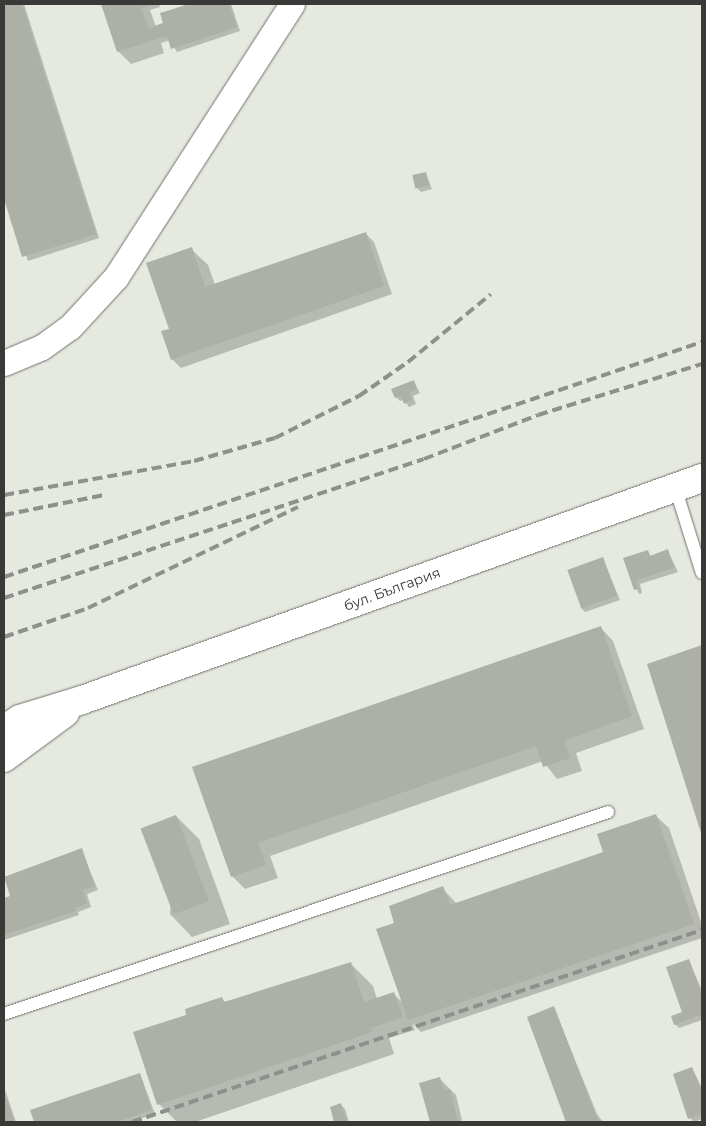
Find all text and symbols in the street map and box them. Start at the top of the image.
street label: бул. България [341,564,443,614]

